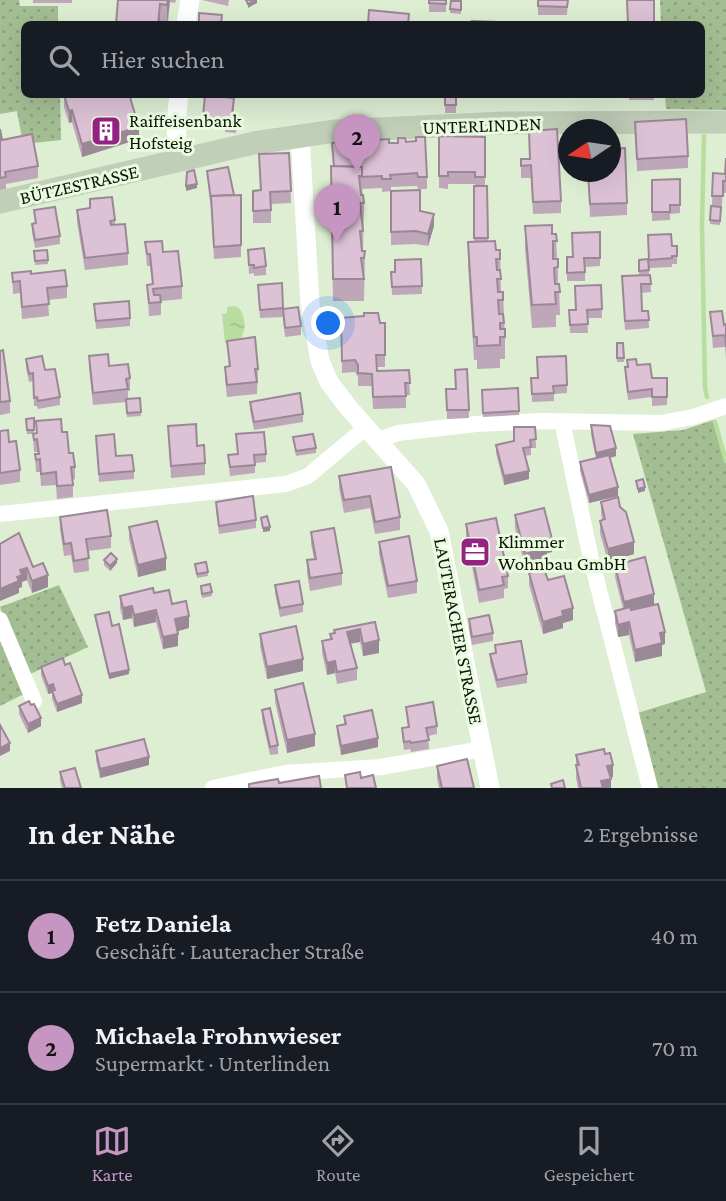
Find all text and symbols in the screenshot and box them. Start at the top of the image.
search box [21,21,705,98]
icon: search [45,41,83,79]
text: Hier suchen [101,45,224,74]
place label: Raiffeisenbank Hofsteig [129,110,242,153]
street label: UNTERLINDEN [422,113,542,138]
building icon: Raiffeisenbank Hofsteig [89,114,123,148]
pin: 2 [334,114,380,172]
north arrow [558,119,621,182]
street label: BÜTZESTRASSE [18,161,141,208]
pin: 1 [314,184,360,242]
your location [311,306,345,340]
place label: Klimmer Wohnbau GmbH [498,531,626,574]
office icon: Klimmer Wohnbau GmbH [458,535,492,569]
street label: LAUTERACHER STRASSE [430,536,487,726]
text: In der Nähe [28,817,175,850]
text: 2 Ergebnisse [583,821,698,847]
text: Fetz Daniela [95,909,231,938]
text: 1 [47,923,55,949]
text: 40 m [650,923,698,949]
text: Geschäft · Lauteracher Straße [95,938,364,964]
text: Michaela Frohnwieser [95,1021,341,1050]
text: 2 [45,1035,57,1061]
text: 70 m [652,1035,698,1061]
text: Supermarkt · Unterlinden [95,1050,330,1076]
tab: Karte [92,1122,133,1185]
tab: Route [316,1122,360,1185]
tab: Gespeichert [544,1122,634,1185]

